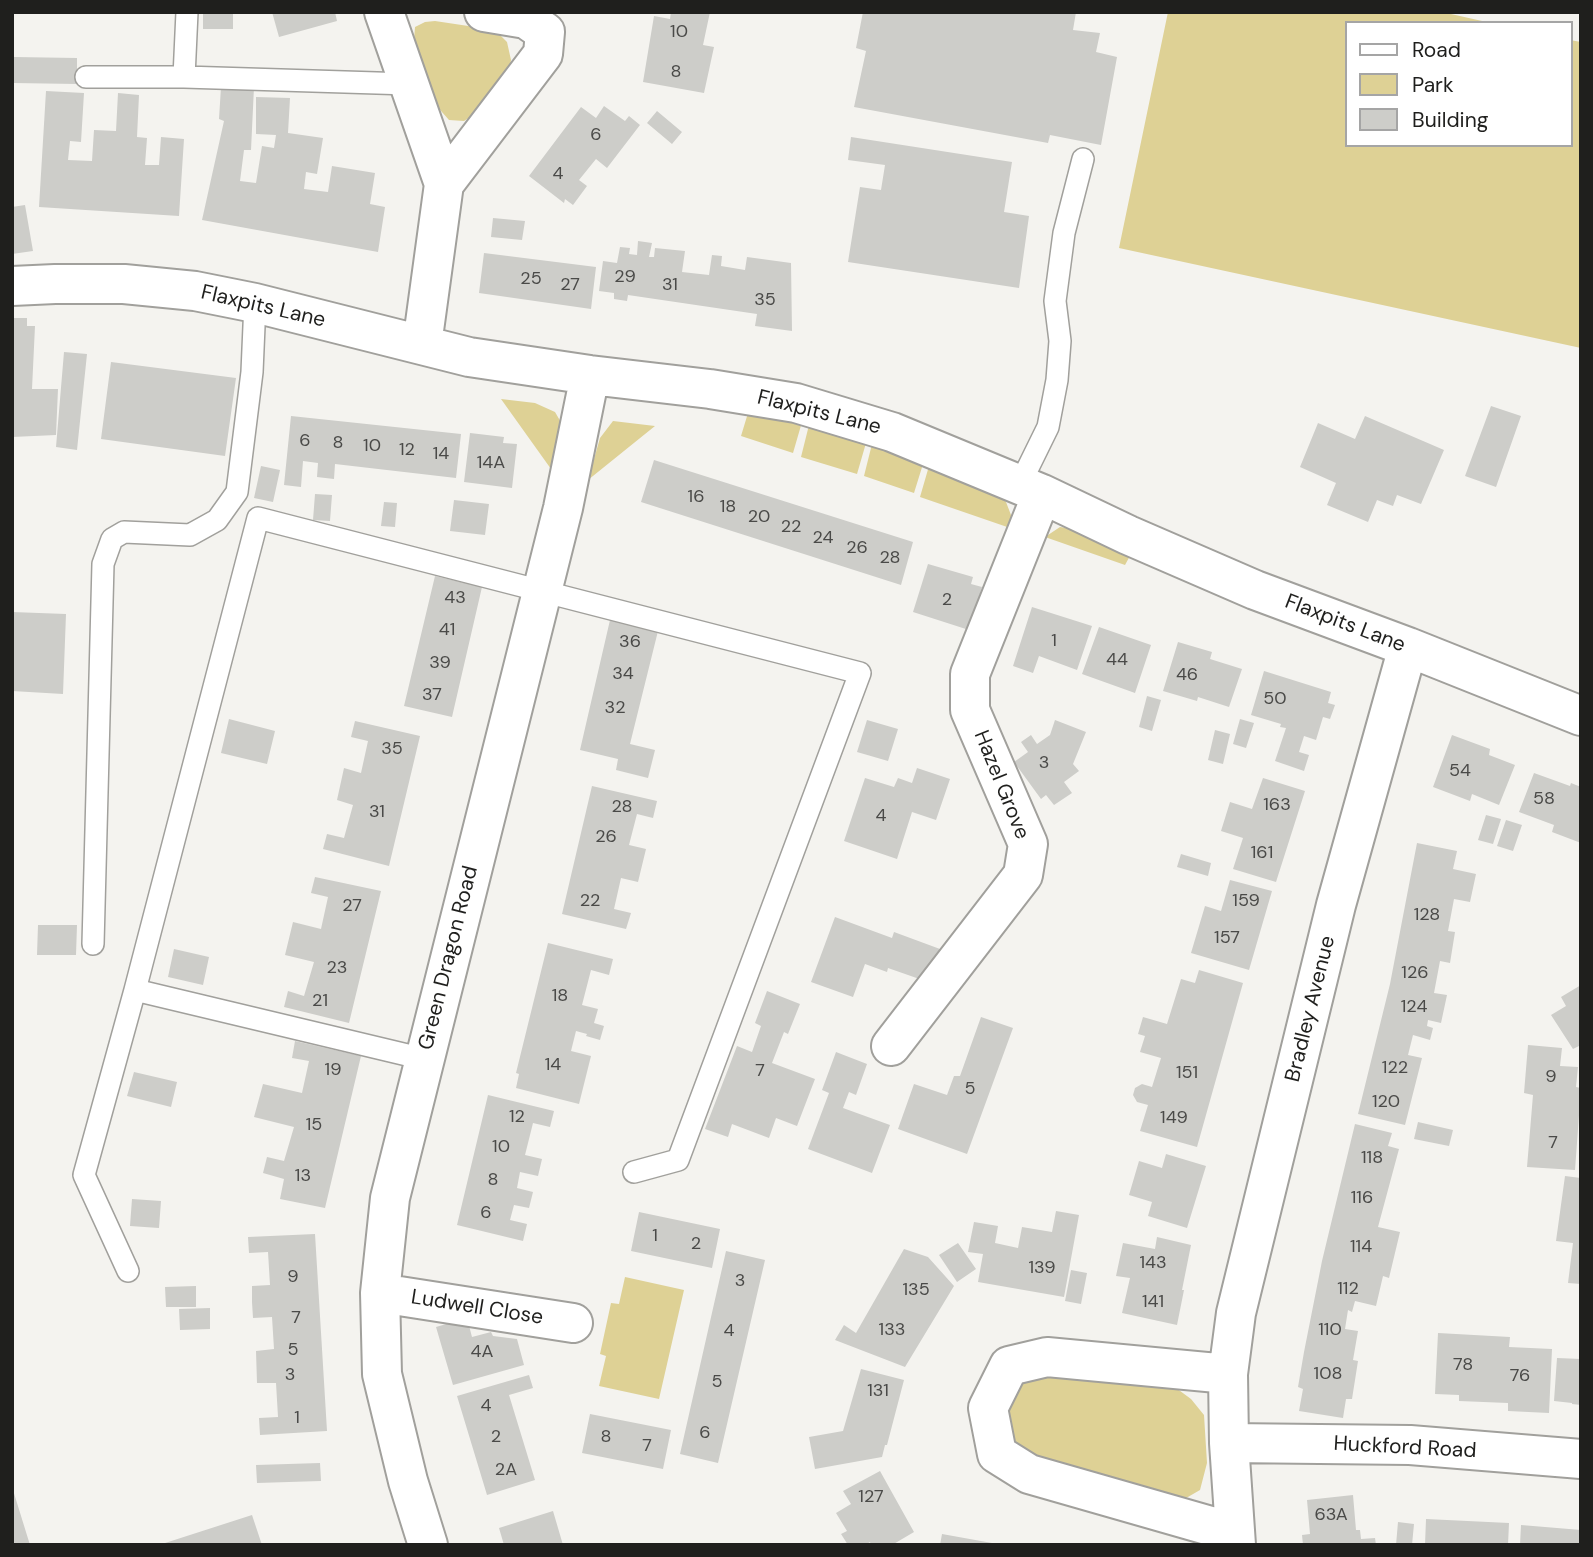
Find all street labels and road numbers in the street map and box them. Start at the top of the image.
street label: Flaxpits Lane [198,280,328,334]
street label: Flaxpits Lane [754,385,884,441]
street label: Flaxpits Lane [1281,590,1409,658]
street label: Hazel Grove [968,727,1034,843]
street label: Green Dragon Road [414,863,484,1053]
street label: Bradley Avenue [1281,933,1341,1085]
street label: Ludwell Close [409,1285,545,1331]
street label: Huckford Road [1333,1432,1477,1464]

